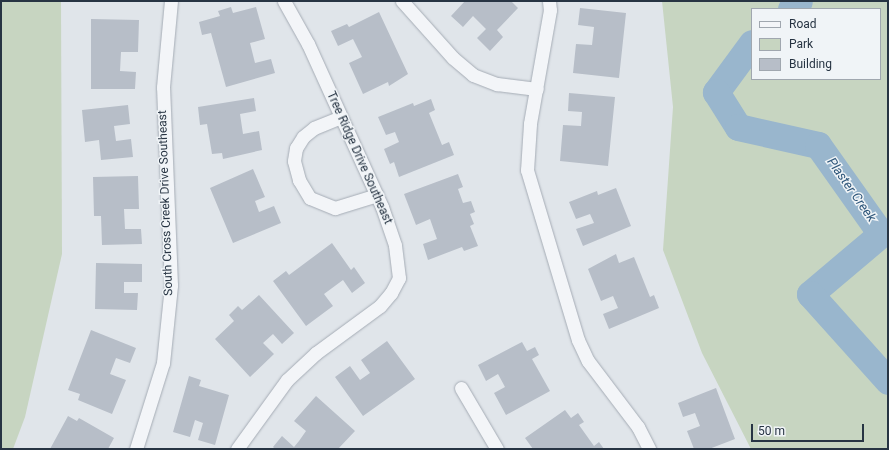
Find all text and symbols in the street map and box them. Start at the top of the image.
legend [751,8,881,80]
text: Road [789,17,817,31]
text: Park [789,37,813,51]
text: Building [789,57,832,71]
street label: Tree Ridge Drive Southeast [323,89,395,227]
street label: South Cross Creek Drive Southeast [156,110,176,296]
water label: Plaster Creek [823,155,879,225]
scale bar [753,416,866,442]
text: 50 m [758,424,785,438]

